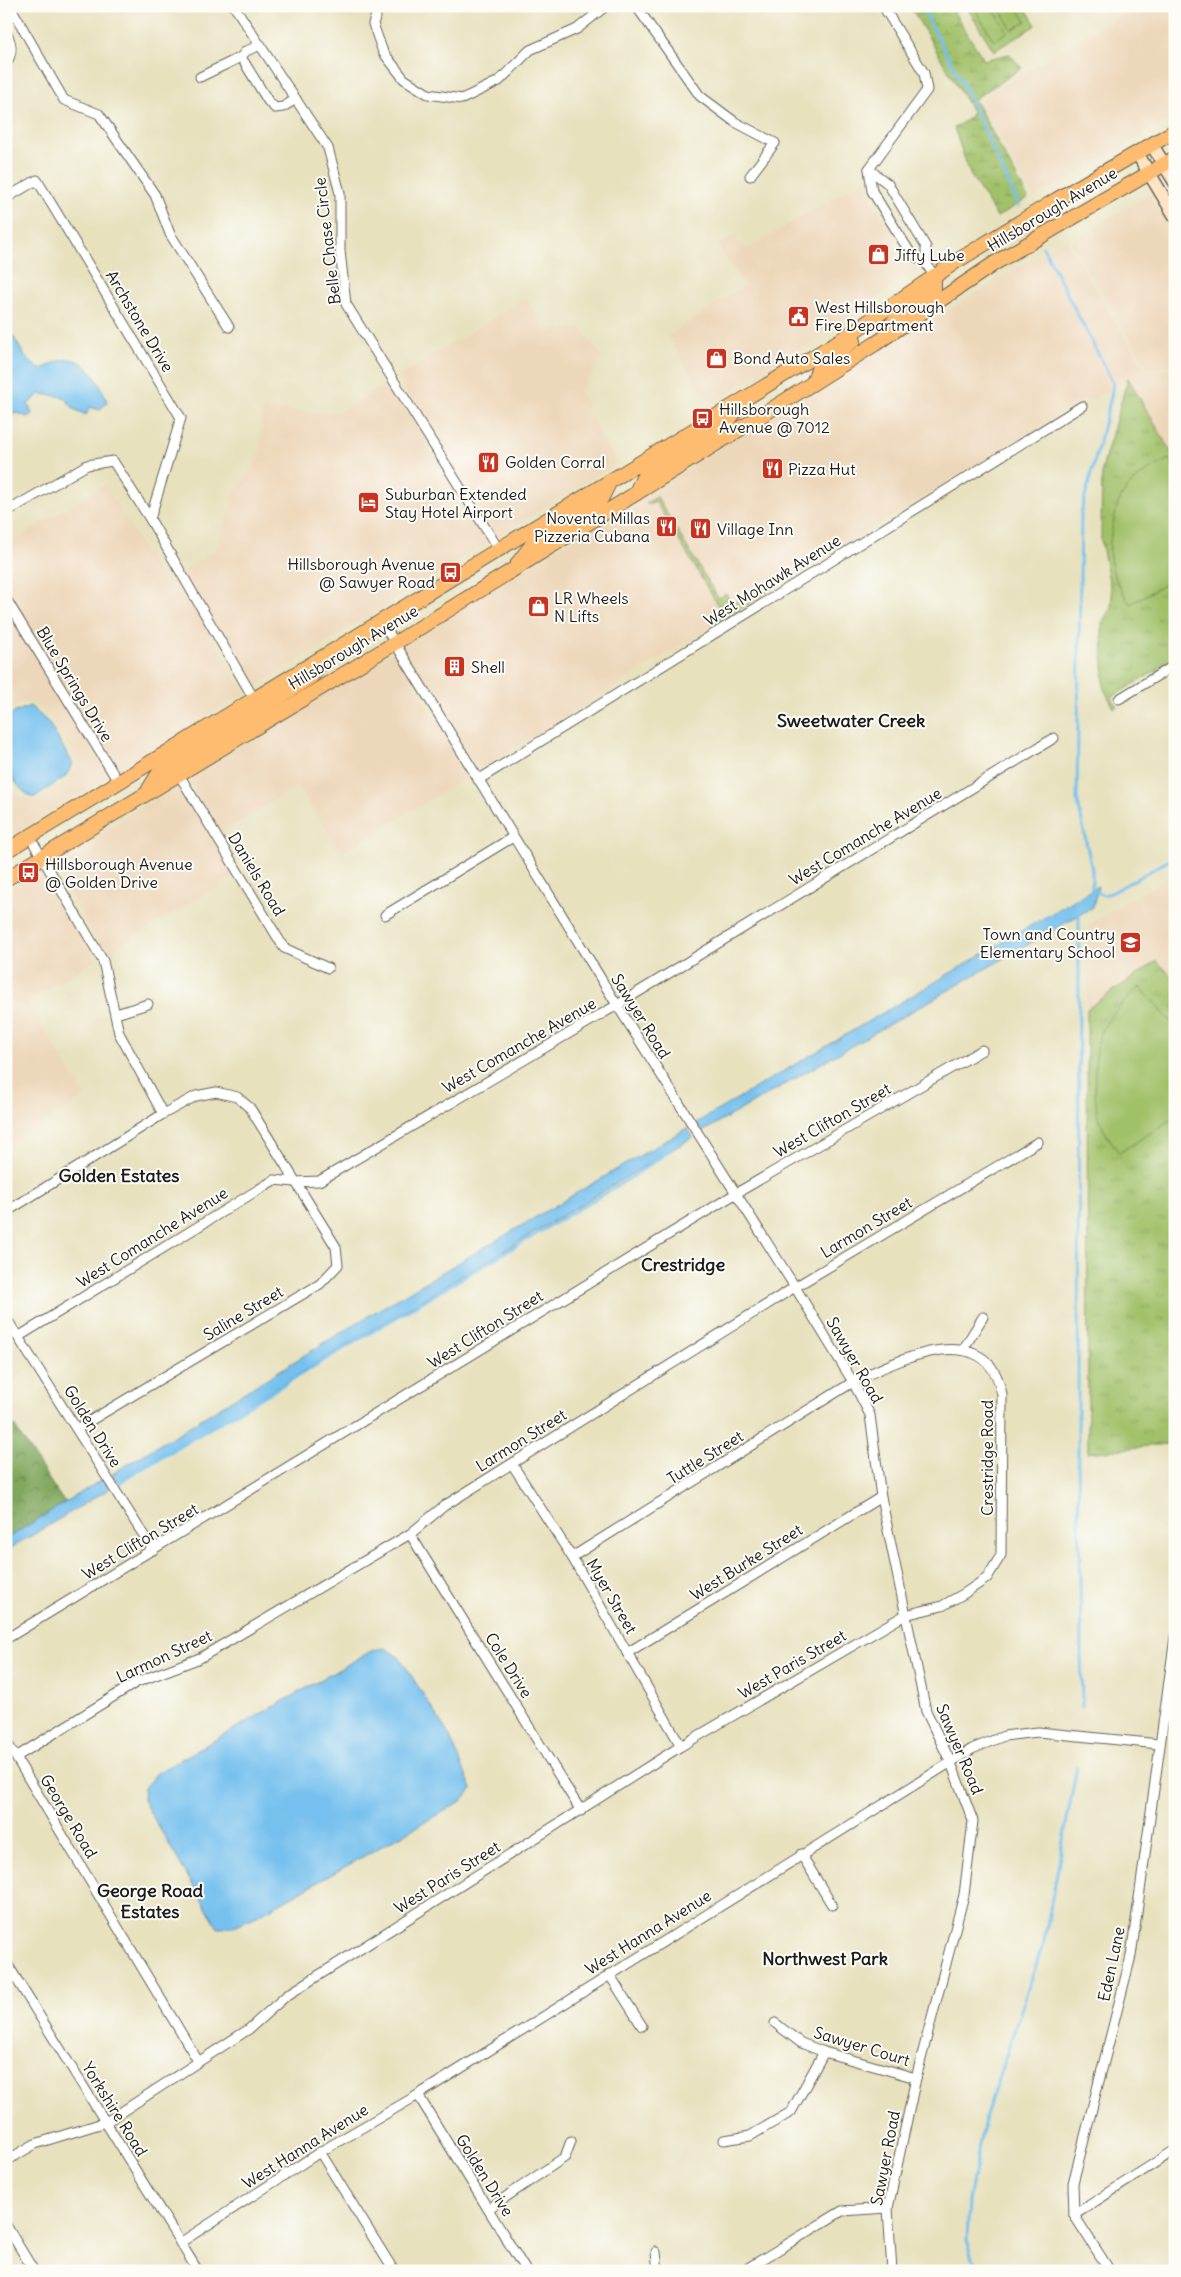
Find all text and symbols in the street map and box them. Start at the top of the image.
street label: Hillsborough Avenue [984,162,1120,256]
street label: Belle Chase Circle [309,176,345,306]
shop icon: Jiffy Lube [866,243,890,267]
place label: Jiffy Lube [894,245,965,265]
street label: Archstone Drive [102,266,178,376]
place label: West Hillsborough Fire Department [815,297,944,335]
public building icon: West Hillsborough Fire Department [787,304,811,328]
shop icon: Bond Auto Sales [705,346,729,370]
place label: Bond Auto Sales [733,348,850,368]
place label: Hillsborough Avenue @ 7012 [719,399,830,437]
bus stop icon: Hillsborough Avenue @ 7012 [691,406,715,430]
restaurant icon: Golden Corral [477,450,501,474]
place label: Golden Corral [505,452,605,472]
restaurant icon: Pizza Hut [760,457,784,481]
place label: Pizza Hut [788,459,856,479]
place label: Suburban Extended Stay Hotel Airport [385,484,527,522]
hotel icon: Suburban Extended Stay Hotel Airport [357,491,381,515]
place label: Noventa Millas Pizzeria Cubana [534,508,650,546]
restaurant icon: Noventa Millas Pizzeria Cubana [654,515,678,539]
restaurant icon: Village Inn [689,517,713,541]
place label: Village Inn [717,519,794,539]
street label: West Mohawk Avenue [700,530,844,630]
place label: Hillsborough Avenue @ Sawyer Road [287,554,435,592]
bus stop icon: Hillsborough Avenue @ Sawyer Road [439,561,463,585]
place label: LR Wheels N Lifts [554,588,629,626]
shop icon: LR Wheels N Lifts [526,595,550,619]
street label: Hillsborough Avenue [285,600,421,694]
street label: Blue Springs Drive [33,623,117,745]
building icon: Shell [443,655,467,679]
place label: Shell [471,657,505,677]
district label: Sweetwater Creek [777,709,925,732]
street label: West Comanche Avenue [785,783,945,889]
street label: Daniels Road [224,828,290,920]
place label: Hillsborough Avenue @ Golden Drive [45,854,193,892]
bus stop icon: Hillsborough Avenue @ Golden Drive [17,861,41,885]
place label: Town and Country Elementary School [980,924,1115,962]
school or university icon: Town and Country Elementary School [1119,931,1143,955]
street label: Sawyer Road [607,970,675,1062]
street label: West Comanche Avenue [439,993,599,1097]
street label: West Clifton Street [770,1078,895,1162]
district label: Golden Estates [59,1164,179,1187]
street label: West Comanche Avenue [73,1182,231,1292]
street label: Larmon Street [817,1192,916,1262]
district label: Crestridge [641,1253,725,1276]
street label: Saline Street [199,1281,287,1345]
street label: West Clifton Street [424,1285,547,1372]
street label: Sawyer Road [822,1313,888,1407]
street label: Golden Drive [60,1381,126,1471]
street label: Crestridge Road [977,1400,997,1516]
street label: Larmon Street [472,1404,571,1476]
street label: Tuttle Street [663,1425,747,1488]
street label: West Clifton Street [78,1498,202,1584]
street label: West Burke Street [686,1519,806,1605]
street label: Myer Street [582,1555,642,1638]
street label: Larmon Street [113,1625,215,1687]
street label: West Paris Street [734,1625,850,1703]
street label: Cole Drive [481,1629,537,1701]
street label: Sawyer Road [932,1701,988,1797]
street label: George Road [36,1770,102,1862]
street label: West Paris Street [390,1836,504,1918]
district label: George Road Estates [97,1879,204,1923]
street label: West Hanna Avenue [581,1885,715,1979]
street label: Eden Lane [1093,1925,1129,2003]
district label: Northwest Park [762,1947,888,1970]
street label: Sawyer Court [812,2022,913,2070]
street label: Yorkshire Road [78,2058,152,2160]
street label: West Hanna Avenue [238,2099,372,2193]
street label: Sawyer Road [866,2109,904,2207]
street label: Golden Drive [452,2130,518,2220]

